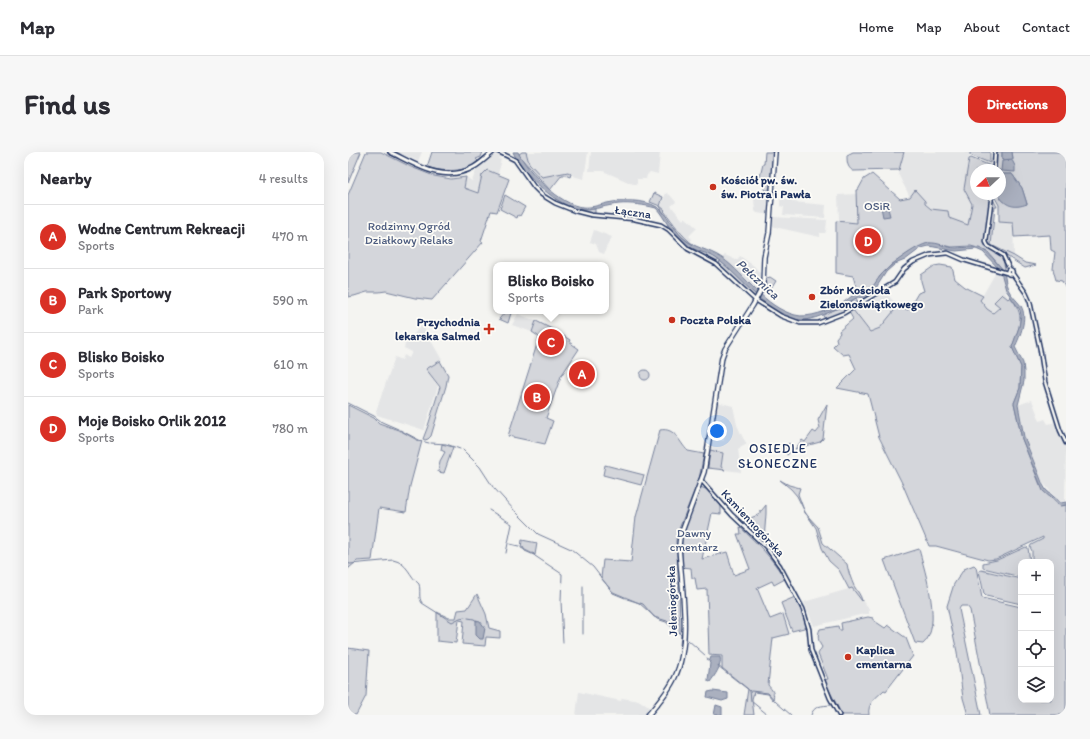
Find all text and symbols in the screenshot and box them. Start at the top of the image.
text: Map [20,16,55,39]
text: Home [859,19,894,36]
text: Map [916,19,942,36]
text: About [964,19,1000,36]
text: Contact [1022,19,1070,36]
button: Directions [968,86,1066,123]
text: Find us [24,87,111,121]
north arrow [970,164,1006,200]
text: Nearby [40,168,92,188]
text: 4 results [259,171,308,186]
place label: Kościół pw. św. św. Piotra i Pawła [721,173,811,201]
marker: Kościół pw. św. św. Piotra i Pawła [708,182,718,192]
park label: OSiR [864,199,891,213]
street label: Łączna [614,203,653,222]
park label: Rodzinny Ogród Działkowy Relaks [365,219,453,247]
text: Wodne Centrum Rekreacji [78,220,245,238]
pin: D [855,226,881,256]
text: A [49,229,57,244]
text: 470 m [272,229,308,244]
text: Sports [78,238,114,253]
water label: Pełcznica [733,256,783,302]
popup [493,262,609,314]
text: Blisko Boisko [508,272,594,290]
place label: Zbór Kościoła Zielonoświątkowego [820,283,923,312]
text: Park Sportowy [78,284,171,302]
text: Sports [508,290,544,305]
marker: Zbór Kościoła Zielonoświątkowego [807,292,817,302]
text: B [49,293,57,308]
text: 590 m [273,293,308,308]
text: Park [78,302,104,317]
place label: Poczta Polska [680,313,752,327]
place label: Przychodnia lekarska Salmed [395,315,481,343]
marker: Poczta Polska [667,315,677,325]
marker: Przychodnia lekarska Salmed [483,323,495,335]
pin: C [538,327,564,357]
text: Blisko Boisko [78,348,164,366]
text: C [49,357,57,372]
text: 610 m [273,357,308,372]
pin: A [569,359,595,389]
text: Sports [78,366,114,381]
pin: B [524,382,550,412]
text: Moje Boisko Orlik 2012 [78,412,226,430]
text: D [49,421,57,436]
text: 780 m [273,421,308,436]
your location [707,421,727,441]
text: Sports [78,430,114,445]
district label: OSIEDLE SŁONECZNE [738,441,818,471]
street label: Kamiennogórska [718,487,788,559]
park label: Dawny cmentarz [670,526,719,554]
map controls [1018,559,1054,703]
button: + [1018,559,1054,595]
street label: Jeleniogórska [664,565,680,637]
button: − [1018,595,1054,631]
button: locate [1018,631,1054,667]
place label: Kaplica cmentarna [856,643,913,671]
marker: Kaplica cmentarna [843,652,853,662]
button: layers [1018,667,1054,703]

